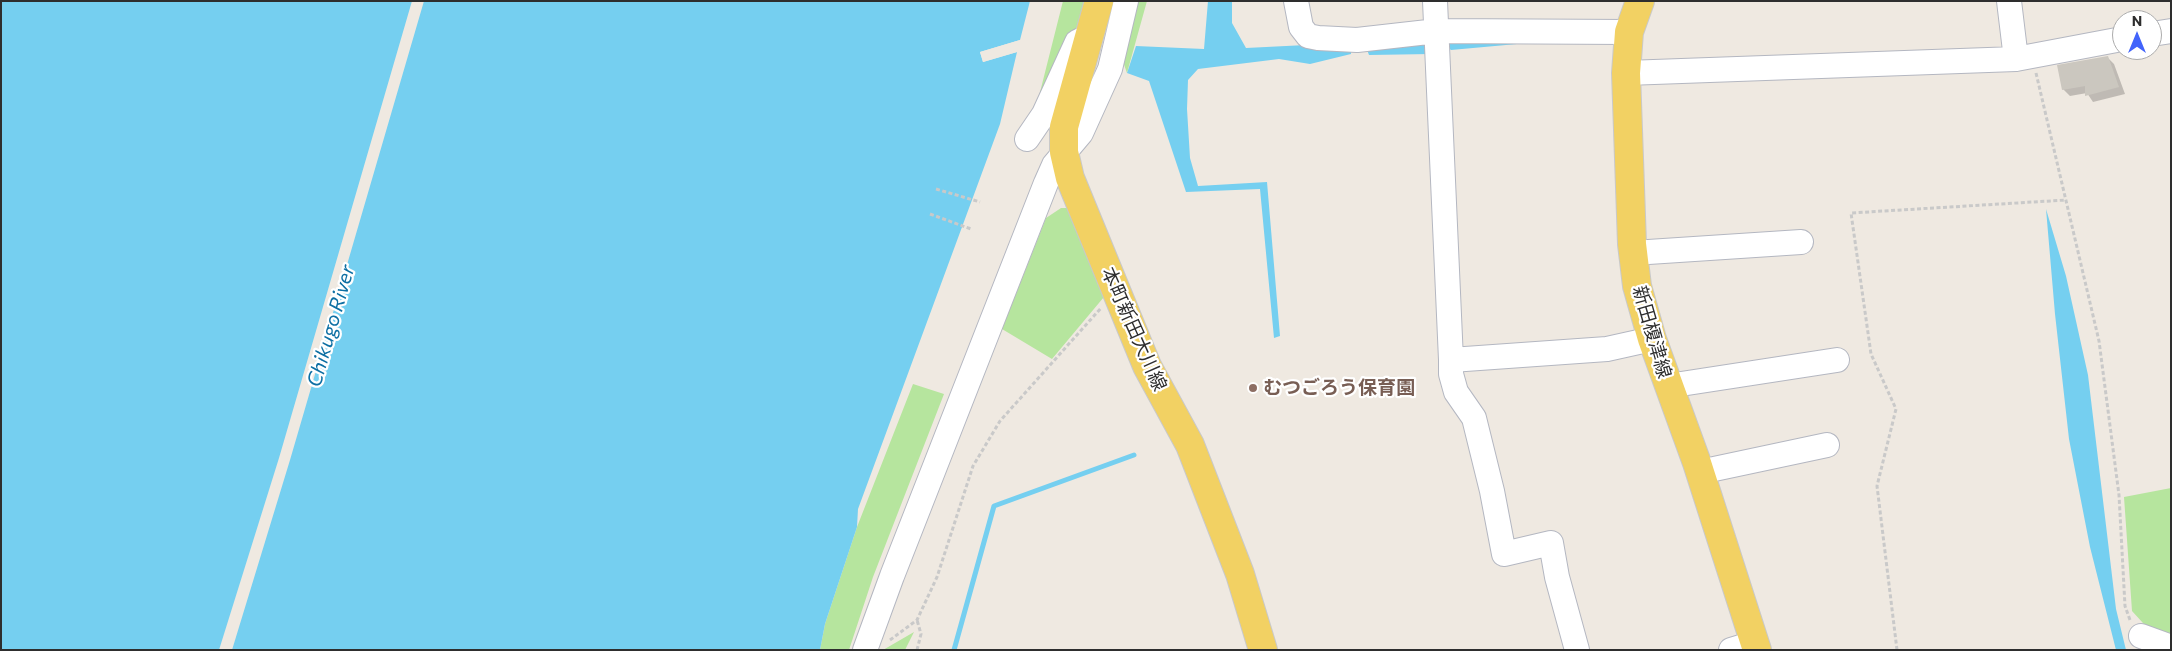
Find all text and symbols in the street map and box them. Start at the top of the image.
north arrow [2112,10,2162,60]
text: N [2132,12,2142,29]
water label: Chikugo River [302,262,360,390]
street label: 本町新田大川線 [1097,264,1171,394]
street label: 新田榎津線 [1628,283,1676,381]
place label: むつごろう保育園 [1263,377,1415,399]
marker: むつごろう保育園 [1247,382,1259,394]

